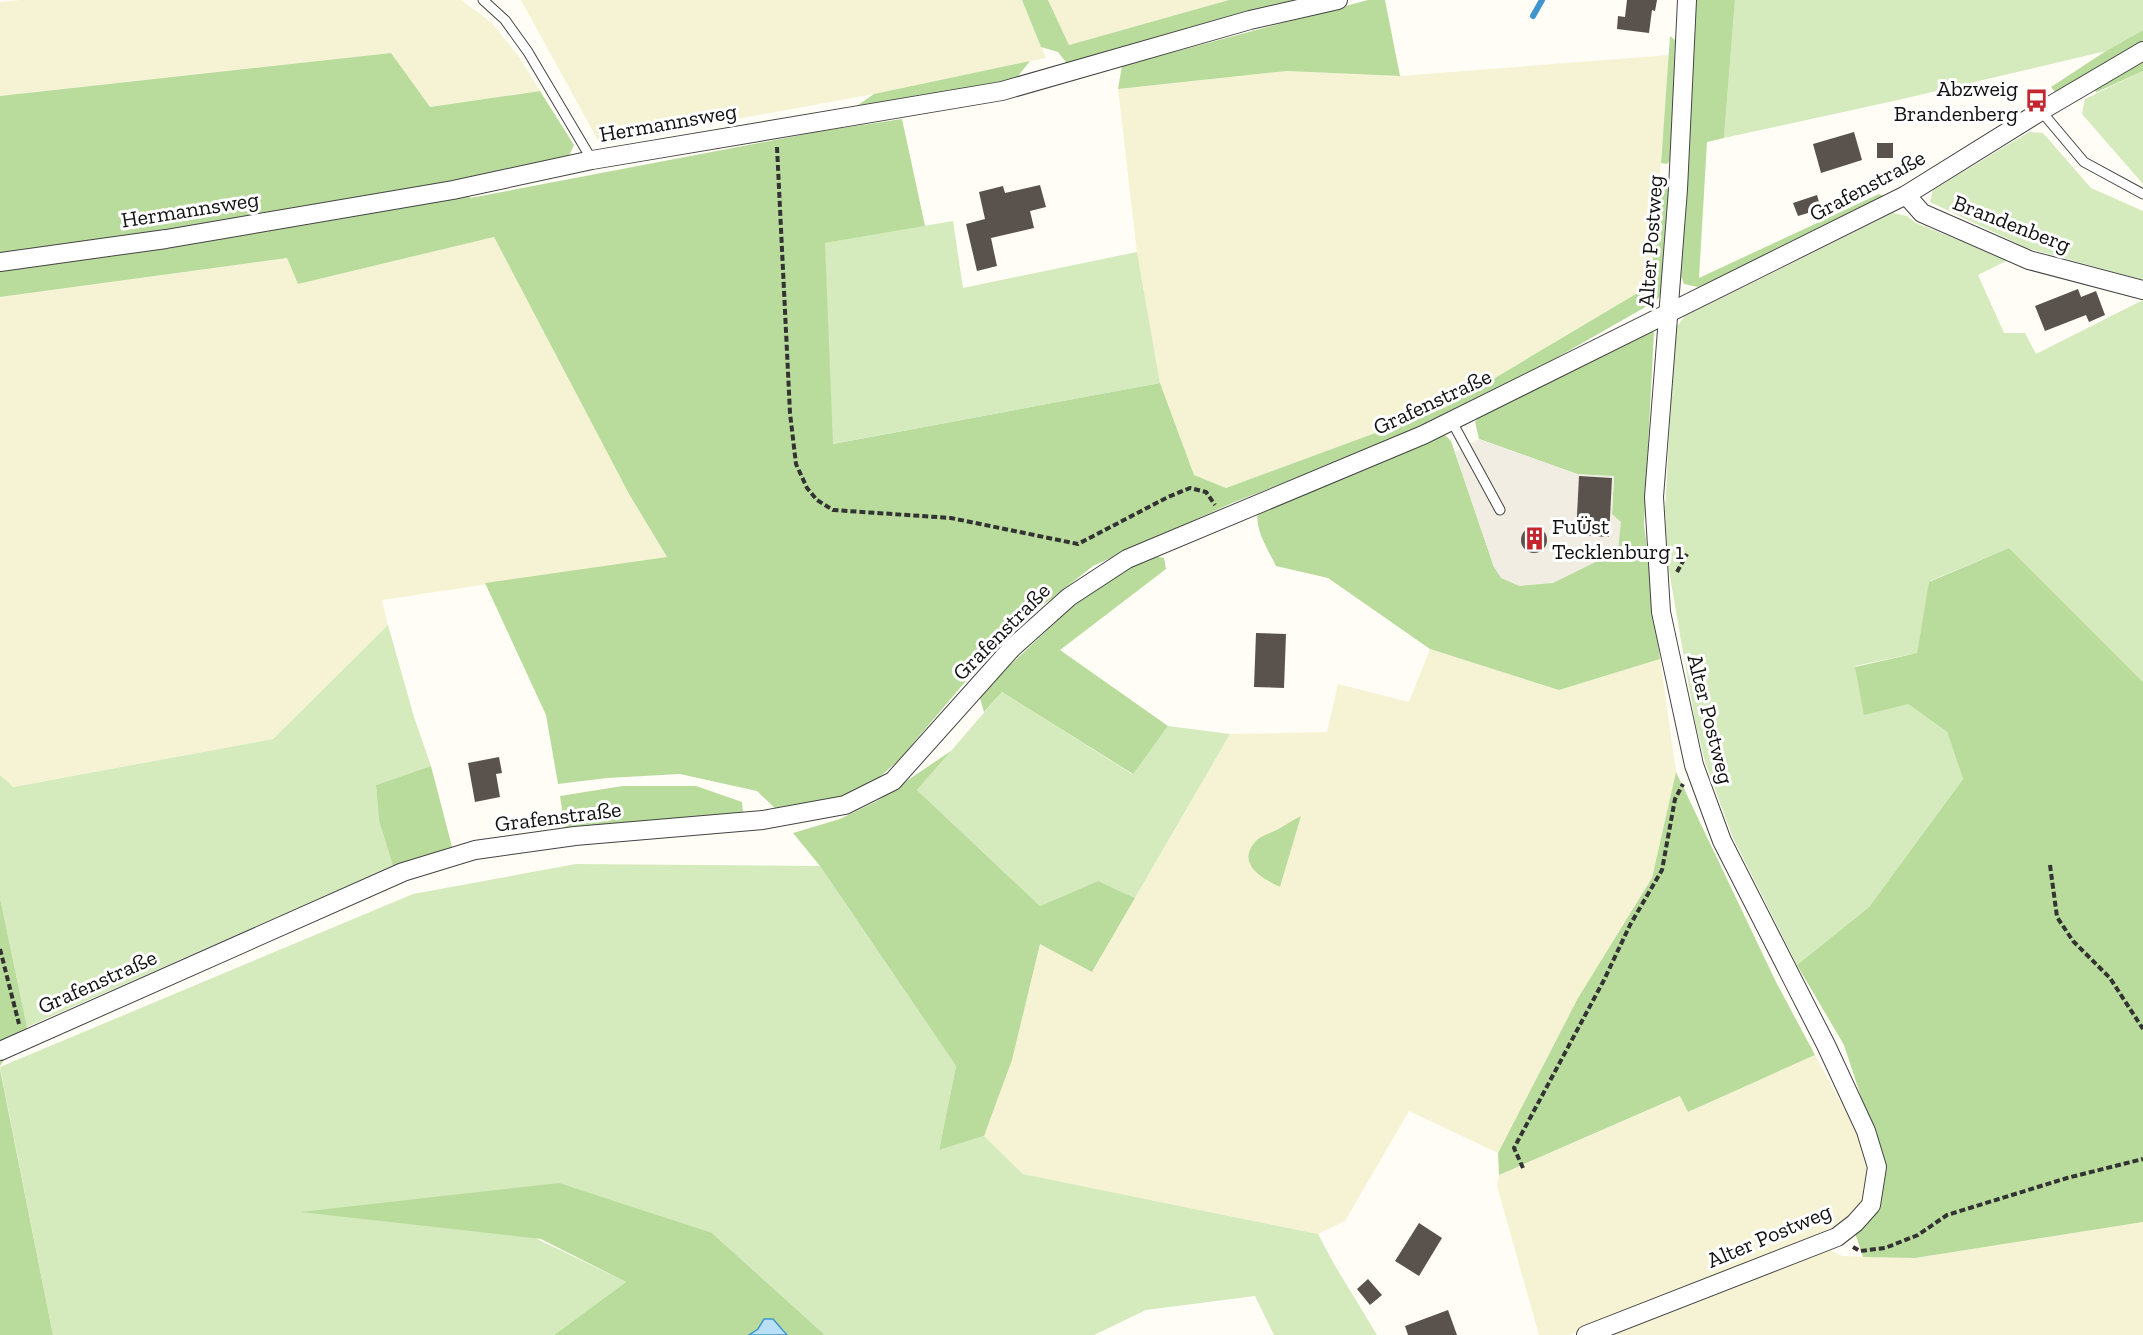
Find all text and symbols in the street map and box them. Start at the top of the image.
place label: Abzweig Brandenberg [1894,75,2018,127]
bus stop icon: Abzweig Brandenberg [2023,88,2049,114]
street label: Hermannsweg [597,97,739,148]
street label: Grafenstraße [1805,144,1930,227]
street label: Alter Postweg [1632,174,1669,308]
street label: Hermannsweg [119,185,261,234]
street label: Brandenberg [1949,189,2075,258]
street label: Grafenstraße [1369,362,1496,441]
place label: FuÜst Tecklenburg 1 [1552,513,1684,565]
building icon: FuÜst Tecklenburg 1 [1521,526,1547,552]
street label: Grafenstraße [947,577,1056,686]
street label: Alter Postweg [1681,651,1740,787]
street label: Grafenstraße [493,795,623,838]
street label: Grafenstraße [34,943,161,1020]
street label: Alter Postweg [1703,1197,1836,1274]

